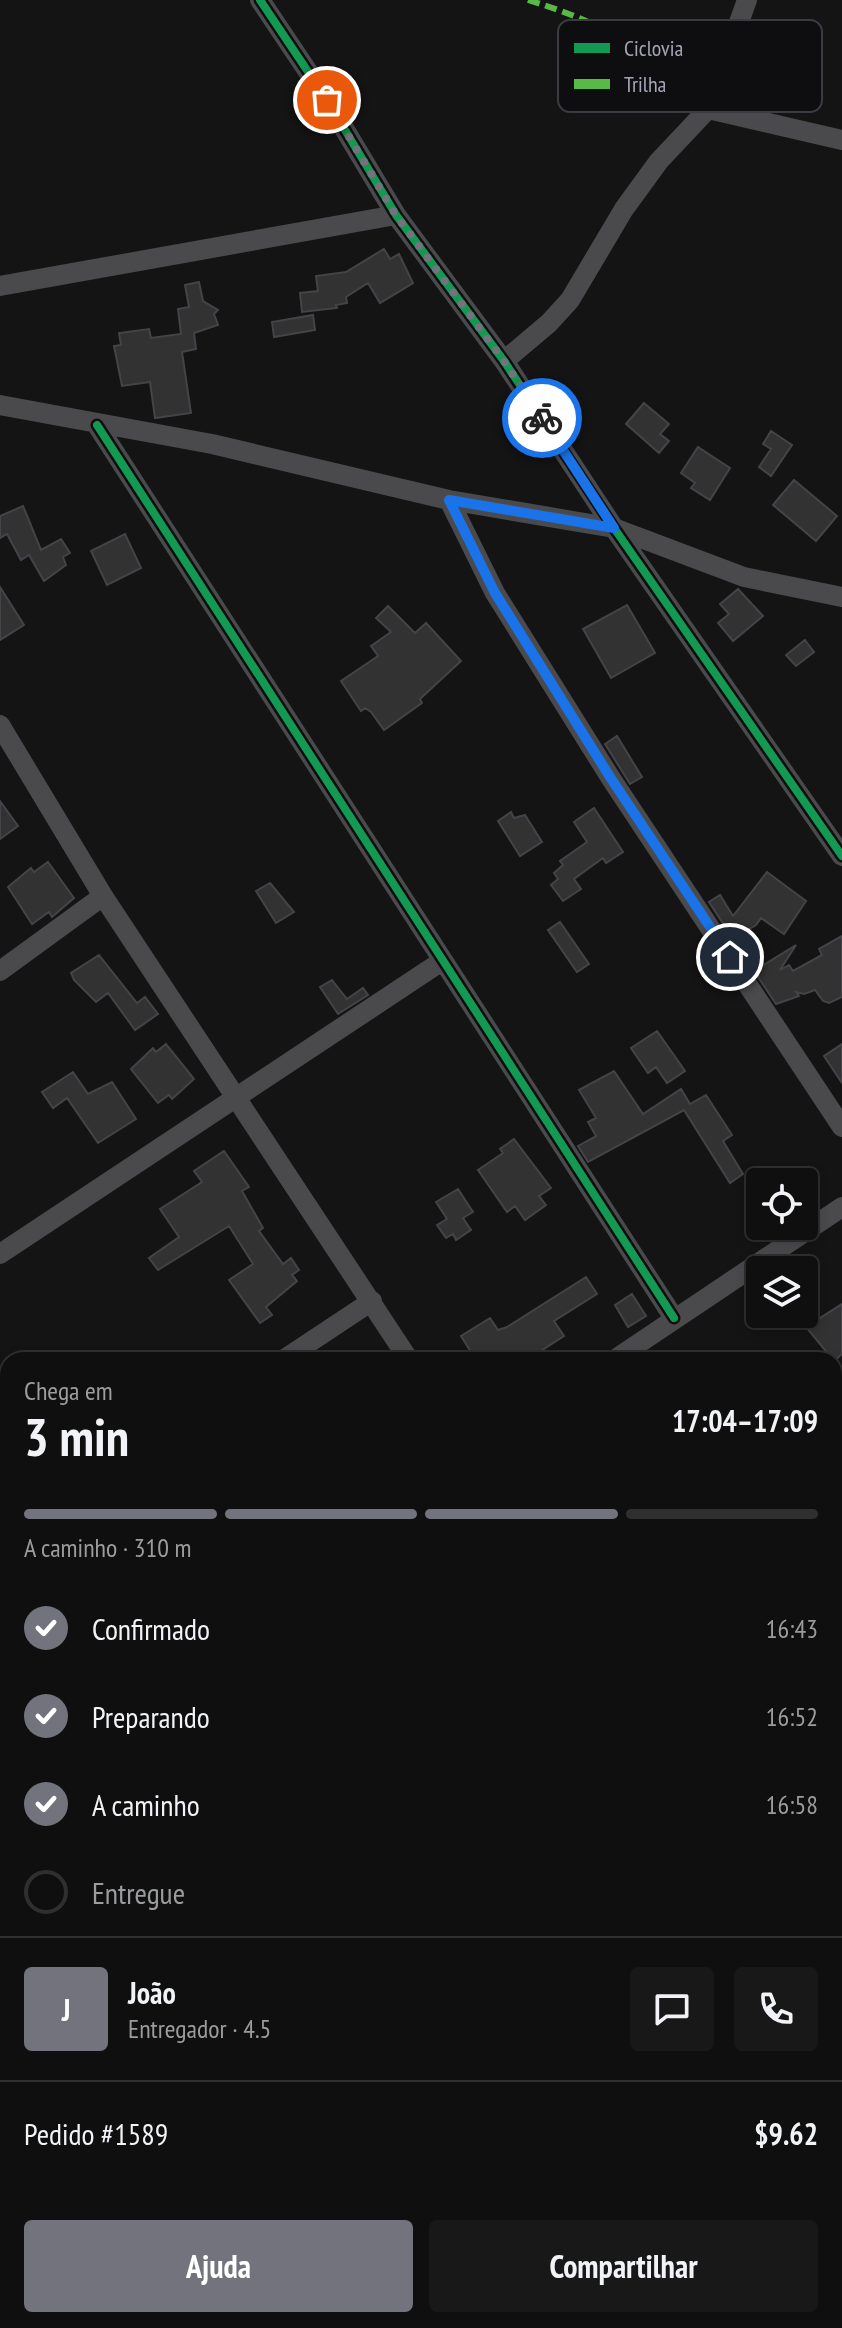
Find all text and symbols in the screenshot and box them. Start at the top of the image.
legend [558,20,822,112]
text: Ciclovia [624,34,683,62]
pin [293,66,361,134]
text: Trilha [624,70,666,98]
icon: bag [305,78,349,122]
courier [502,378,582,458]
icon: bike [520,396,564,440]
pin [696,923,764,991]
icon: home [708,935,752,979]
map controls [746,1168,818,1328]
button: locate [746,1168,818,1240]
button: layers [746,1256,818,1328]
text: Chega em [24,1374,113,1407]
text: 17:04–17:09 [672,1401,818,1440]
text: 3 min [24,1403,129,1470]
text: A caminho · 310 m [24,1531,191,1564]
icon: check [24,1606,68,1650]
text: Confirmado [92,1609,210,1648]
text: 16:43 [766,1612,818,1645]
icon: check [24,1694,68,1738]
text: Preparando [92,1697,210,1736]
text: 16:52 [766,1700,818,1733]
icon: check [24,1782,68,1826]
text: A caminho [92,1785,200,1824]
text: 16:58 [766,1788,818,1821]
text: Entregue [92,1873,185,1912]
button: chat [630,1967,714,2051]
button: phone [734,1967,818,2051]
text: João [128,1973,176,2012]
text: J [62,1990,70,2029]
text: Entregador · 4.5 [128,2012,271,2045]
text: Pedido #1589 [24,2114,168,2153]
text: $9.62 [754,2114,818,2153]
button: Ajuda [24,2220,413,2312]
button: Compartilhar [429,2220,818,2312]

